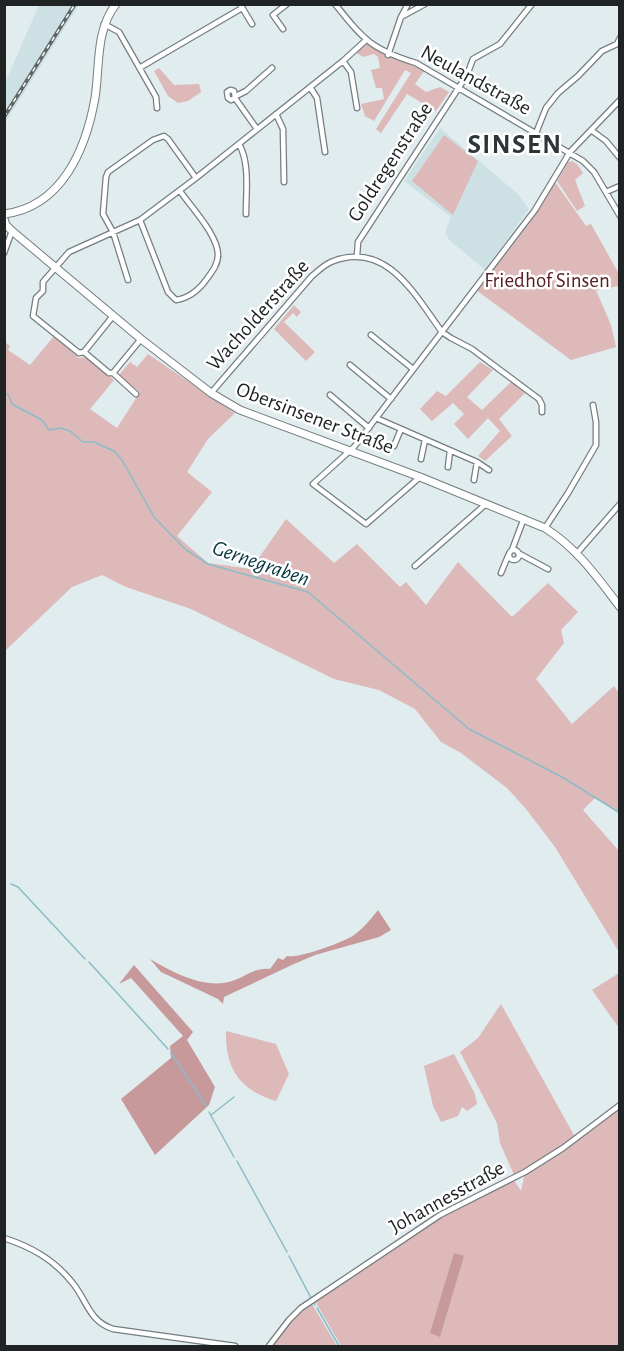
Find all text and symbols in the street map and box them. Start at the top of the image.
street label: Neulandstraße [417,41,535,119]
street label: Goldregenstraße [344,99,436,225]
district label: SINSEN [467,131,563,158]
street label: Wacholderstraße [203,256,313,374]
park label: Friedhof Sinsen [484,270,610,291]
street label: Obersinsener Straße [233,378,397,458]
water label: Gernegraben [210,536,312,590]
street label: Johannesstraße [386,1157,508,1237]

